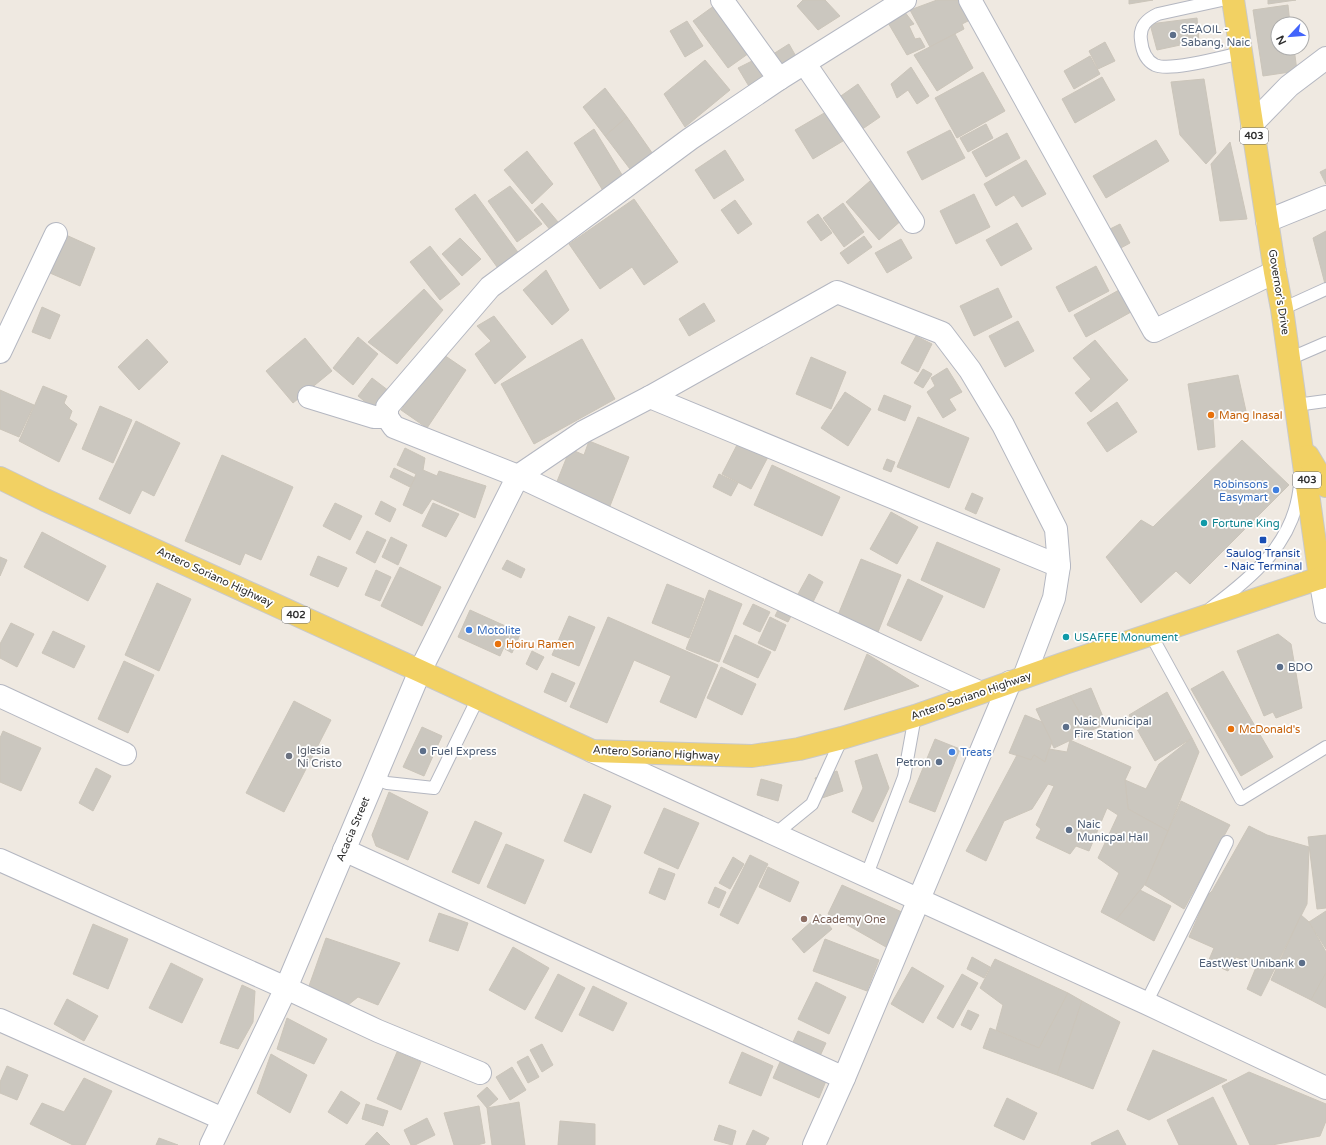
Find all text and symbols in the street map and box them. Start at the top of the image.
north arrow [1270,16,1310,56]
place label: SEAOIL - Sabang, Naic [1181,23,1250,49]
marker: SEAOIL - Sabang, Naic [1168,30,1178,40]
text: N [1274,33,1289,47]
road number: 403 [1240,128,1268,144]
street label: Governor's Drive [1266,248,1292,336]
place label: Mang Inasal [1219,409,1282,422]
marker: Mang Inasal [1206,410,1216,420]
road number: 403 [1293,472,1321,488]
place label: Robinsons Easymart [1213,478,1268,504]
marker: Robinsons Easymart [1271,485,1281,495]
place label: Fortune King [1212,517,1280,530]
marker: Fortune King [1199,518,1209,528]
marker: Saulog Transit - Naic Terminal [1258,535,1268,545]
street label: Antero Soriano Highway [155,544,275,610]
place label: Saulog Transit - Naic Terminal [1224,547,1302,573]
road number: 402 [282,607,310,623]
place label: Motolite [477,624,521,637]
marker: Motolite [464,625,474,635]
place label: USAFFE Monument [1074,631,1178,644]
marker: USAFFE Monument [1061,632,1071,642]
place label: Hoiru Ramen [506,638,574,651]
marker: Hoiru Ramen [493,639,503,649]
place label: BDO [1288,661,1313,674]
marker: BDO [1275,662,1285,672]
street label: Antero Soriano Highway [909,669,1033,723]
place label: Naic Municipal Fire Station [1074,715,1152,741]
marker: Naic Municipal Fire Station [1061,722,1071,732]
place label: McDonald's [1239,723,1300,736]
marker: McDonald's [1226,724,1236,734]
street label: Antero Soriano Highway [592,743,720,763]
place label: Iglesia Ni Cristo [297,744,342,770]
place label: Fuel Express [431,745,497,758]
marker: Fuel Express [418,746,428,756]
place label: Treats [960,746,992,759]
marker: Treats [947,747,957,757]
marker: Iglesia Ni Cristo [284,751,294,761]
place label: Petron [896,756,931,769]
marker: Petron [934,757,944,767]
street label: Acacia Street [333,795,373,863]
place label: Naic Municpal Hall [1077,818,1148,844]
marker: Naic Municpal Hall [1064,825,1074,835]
place label: Academy One [812,913,886,926]
marker: Academy One [799,914,809,924]
place label: EastWest Unibank [1199,957,1294,970]
marker: EastWest Unibank [1297,958,1307,968]

